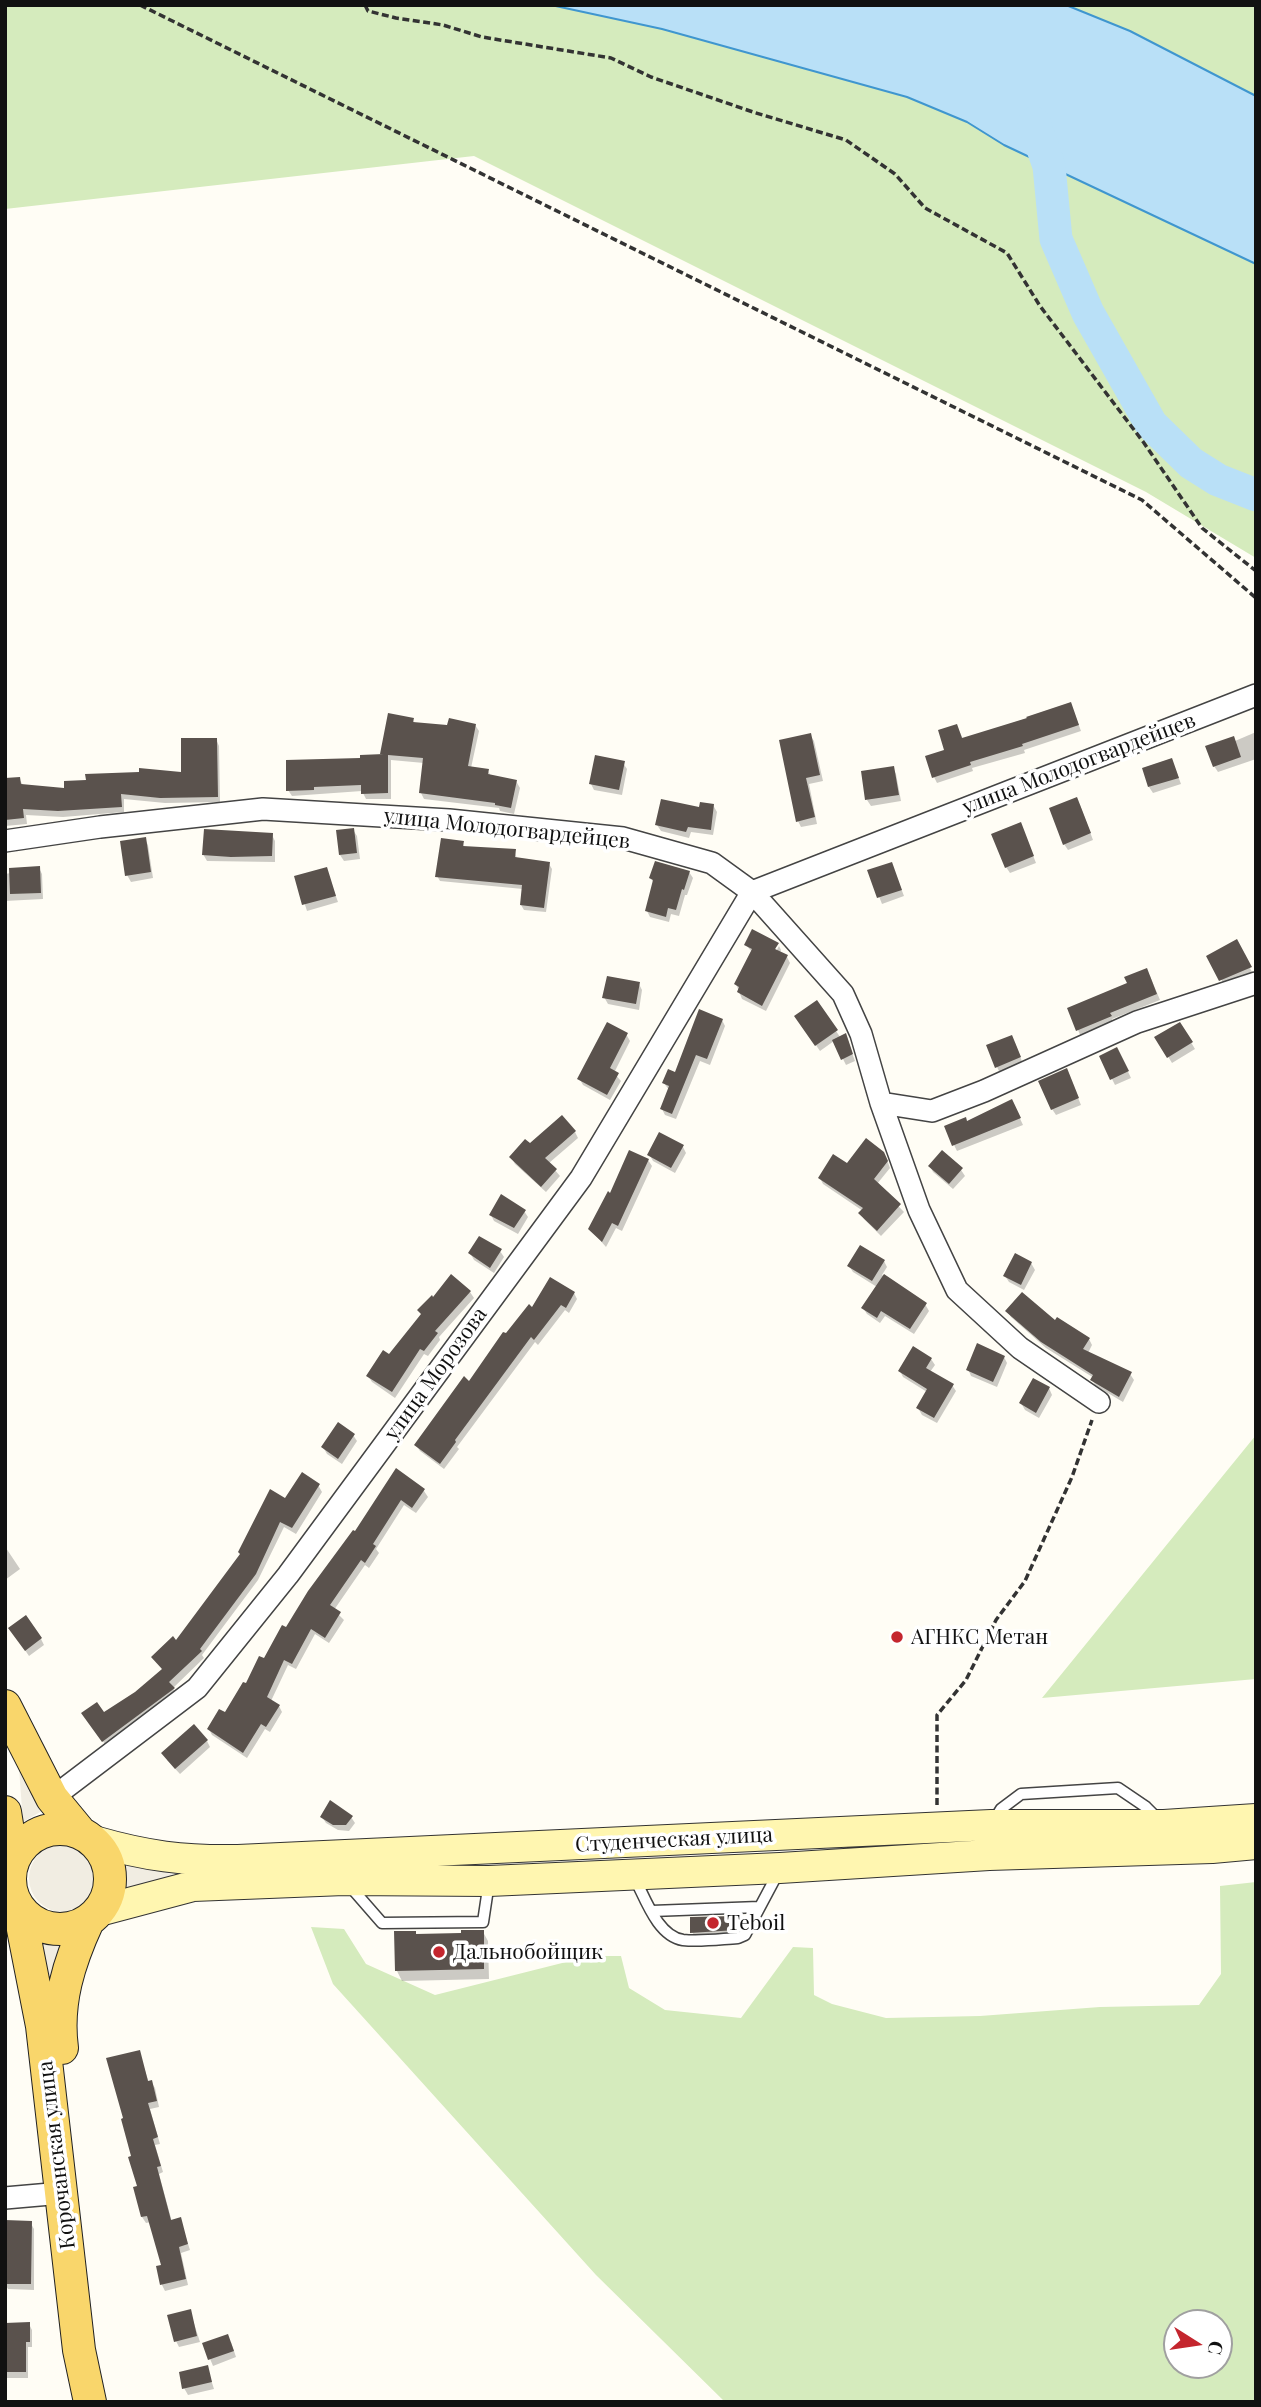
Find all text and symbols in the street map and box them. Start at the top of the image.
street label: улица Молодогвардейцев [959,708,1199,820]
street label: улица Молодогвардейцев [383,804,631,854]
street label: улица Морозова [379,1303,493,1445]
place label: АГНКС Метан [911,1624,1048,1650]
marker: АГНКС Метан [889,1629,905,1645]
street label: Студенческая улица [574,1822,774,1858]
place label: Teboil [727,1910,785,1936]
marker: Teboil [705,1915,721,1931]
place label: Дальнобойщик [453,1939,603,1965]
marker: Дальнобойщик [431,1944,447,1960]
street label: Корочанская улица [33,2059,81,2251]
north arrow [1163,2309,1233,2379]
text: С [1202,2339,1231,2357]

